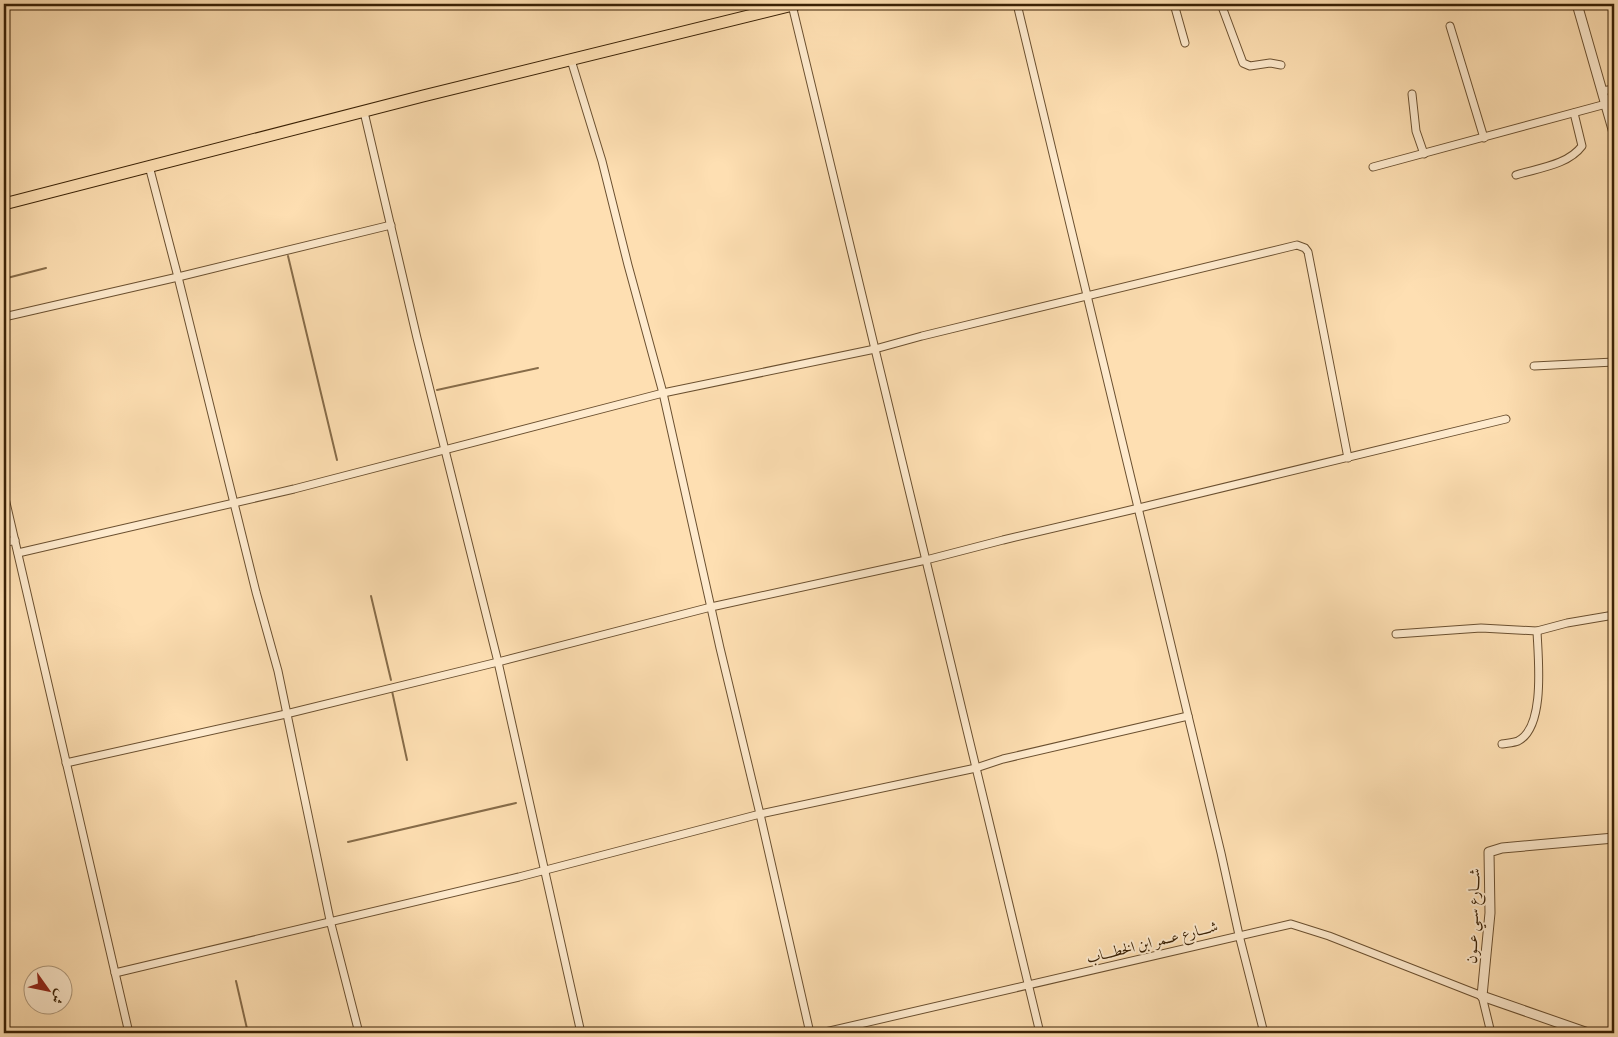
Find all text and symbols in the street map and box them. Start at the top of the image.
street label: شــــارع ســي عـــون [1462,868,1489,964]
street label: شــــارع عــمر ابن الخطــــاب [1084,917,1221,971]
north arrow [22,964,72,1014]
text: ش [47,986,69,1007]

